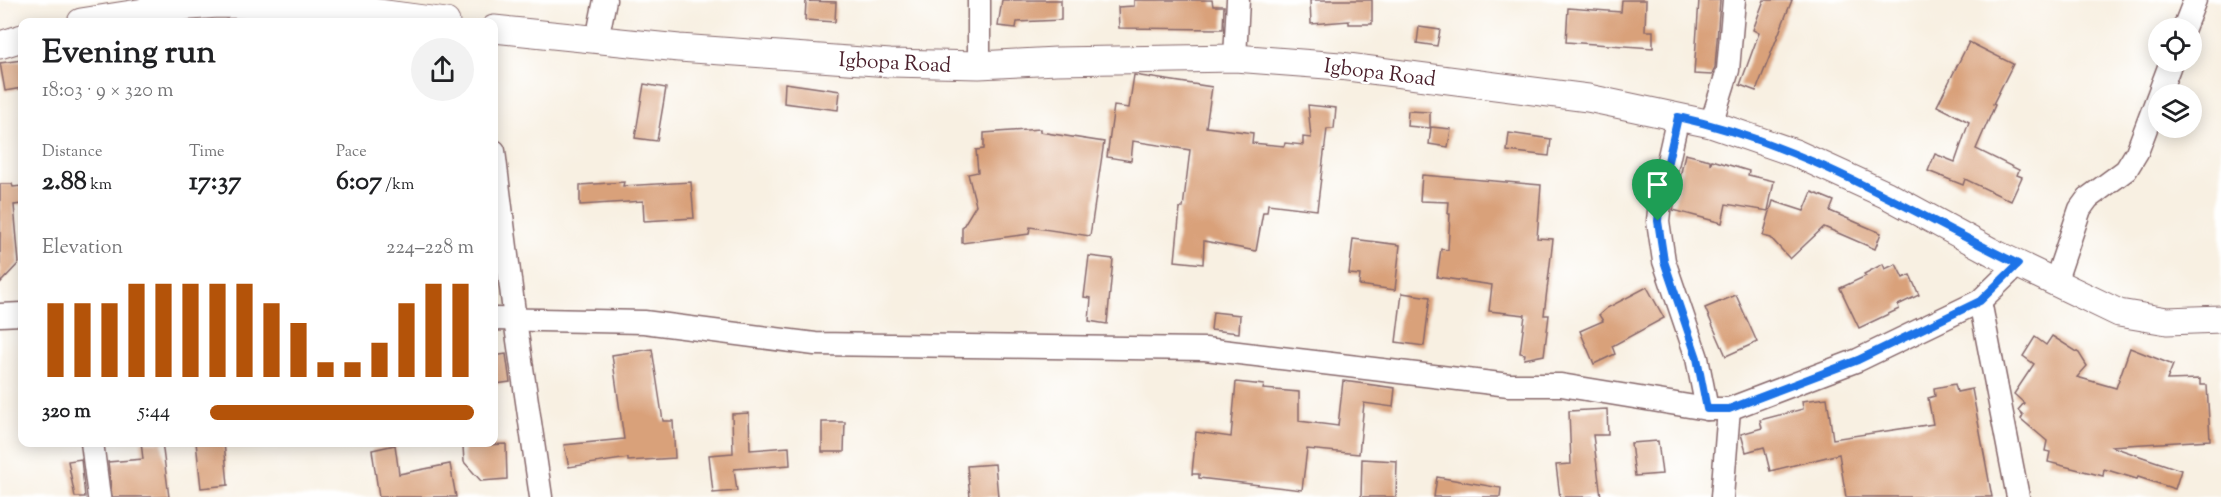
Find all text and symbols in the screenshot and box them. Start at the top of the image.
map controls [2148,18,2202,138]
button: locate [2148,18,2202,72]
text: Evening run [42,30,216,78]
button: share [411,38,474,101]
street label: Igbopa Road [838,46,952,82]
street label: Igbopa Road [1322,52,1438,96]
text: 18:03 · 9 × 320 m [42,77,174,106]
button: layers [2148,84,2202,138]
text: Distance [42,141,102,164]
text: Time [189,141,225,164]
text: Pace [336,141,367,164]
pin [1632,159,1683,221]
text: 2.88 [42,164,87,201]
text: 17:37 [189,164,241,201]
text: 6:07 [336,164,382,201]
icon: arrive [1641,168,1674,201]
text: km [87,174,112,197]
text: /km [382,174,414,197]
text: Elevation [42,234,123,263]
text: 224–228 m [386,234,474,263]
text: 320 m [42,398,91,427]
text: 5:44 [138,398,170,427]

